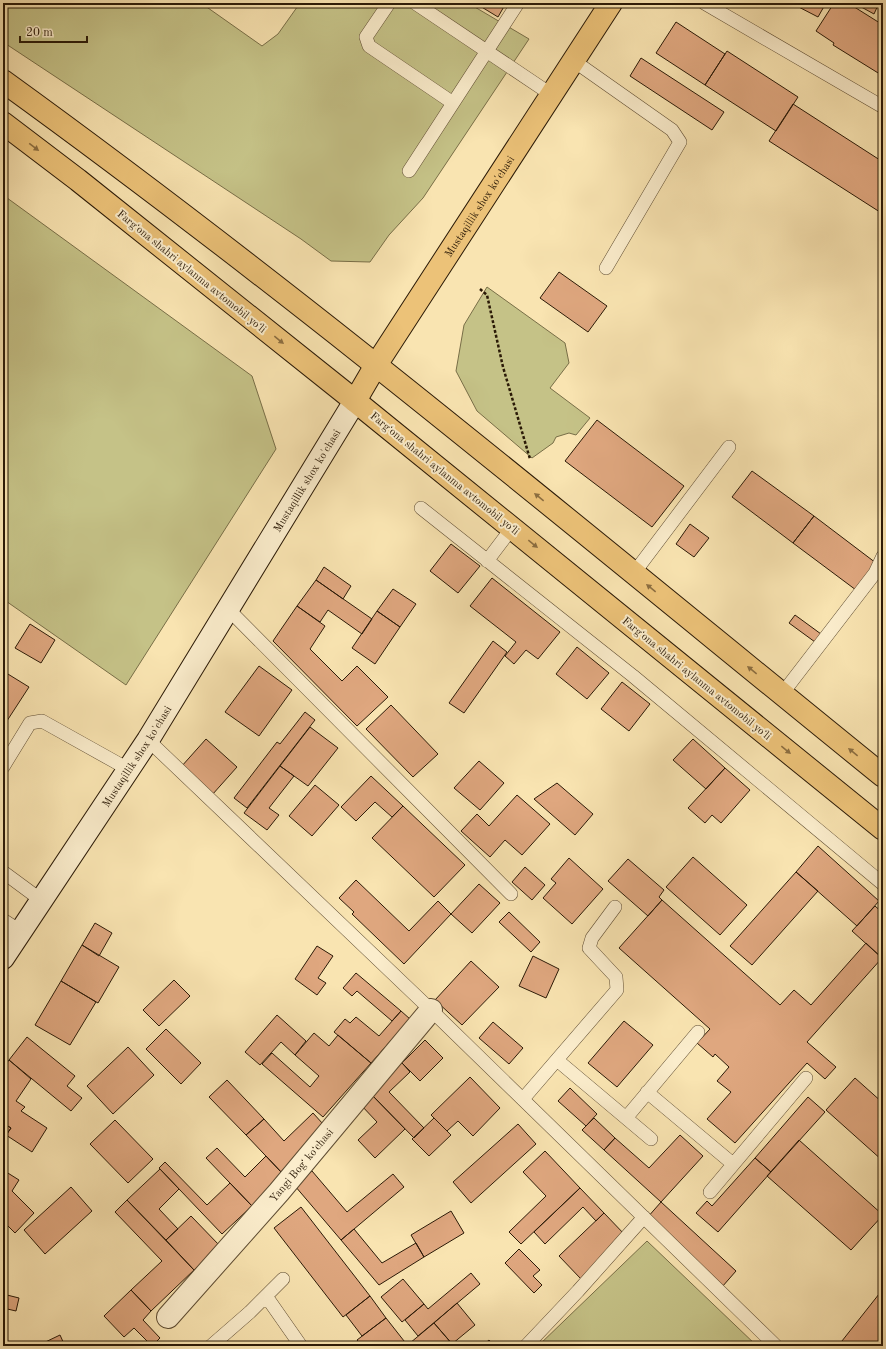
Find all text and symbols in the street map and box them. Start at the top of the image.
scale bar [20,18,87,44]
text: 20 m [26,27,53,39]
one-way arrow [29,143,40,151]
street label: Mustaqillik shox ko'chasi [444,154,517,260]
street label: Fargʻona shahri aylanma avtomobil yoʻli [115,209,268,336]
one-way arrow [274,336,285,345]
street label: Fargʻona shahri aylanma avtomobil yoʻli [368,411,521,538]
street label: Mustaqillik shox ko'chasi [272,428,343,534]
one-way arrow [534,492,545,501]
one-way arrow [528,540,539,549]
one-way arrow [646,583,656,592]
street label: Fargʻona shahri aylanma avtomobil yoʻli [620,616,773,743]
one-way arrow [746,665,757,674]
street label: Mustaqillik shox ko'chasi [101,704,174,810]
one-way arrow [781,746,791,755]
one-way arrow [847,747,858,756]
street label: Yangi Bogʻ koʻchasi [268,1127,336,1205]

